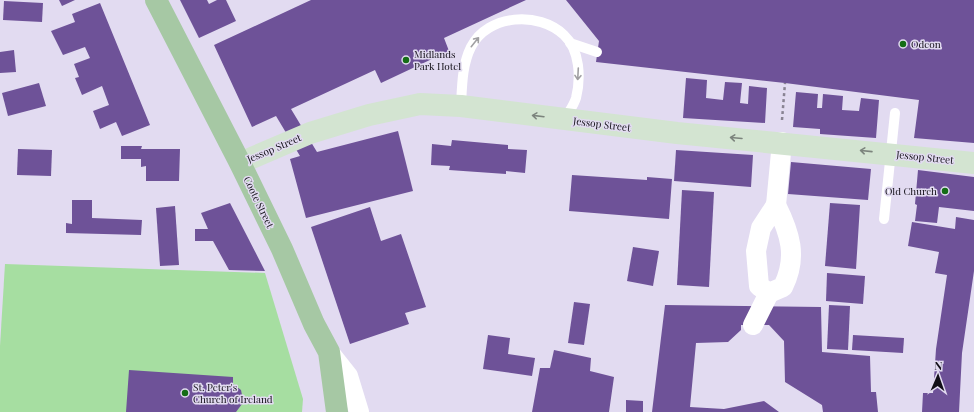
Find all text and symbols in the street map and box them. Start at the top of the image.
one-way arrow [471,37,480,48]
place label: Odeon [911,37,941,51]
marker: Odeon [898,39,908,49]
place label: Midlands Park Hotel [414,47,461,73]
marker: Midlands Park Hotel [401,55,411,65]
one-way arrow [575,67,582,80]
one-way arrow [531,112,544,120]
street label: Jessop Street [572,113,632,135]
street label: Jessop Street [244,130,304,166]
one-way arrow [730,135,743,142]
one-way arrow [860,147,873,154]
street label: Jessop Street [895,147,955,167]
street label: Coote Street [240,174,278,231]
place label: Old Church [885,184,937,198]
marker: Old Church [940,186,950,196]
north arrow [918,356,958,396]
text: N [934,358,943,373]
place label: St. Peter's Church of Ireland [193,380,273,406]
marker: St. Peter's Church of Ireland [180,388,190,398]

